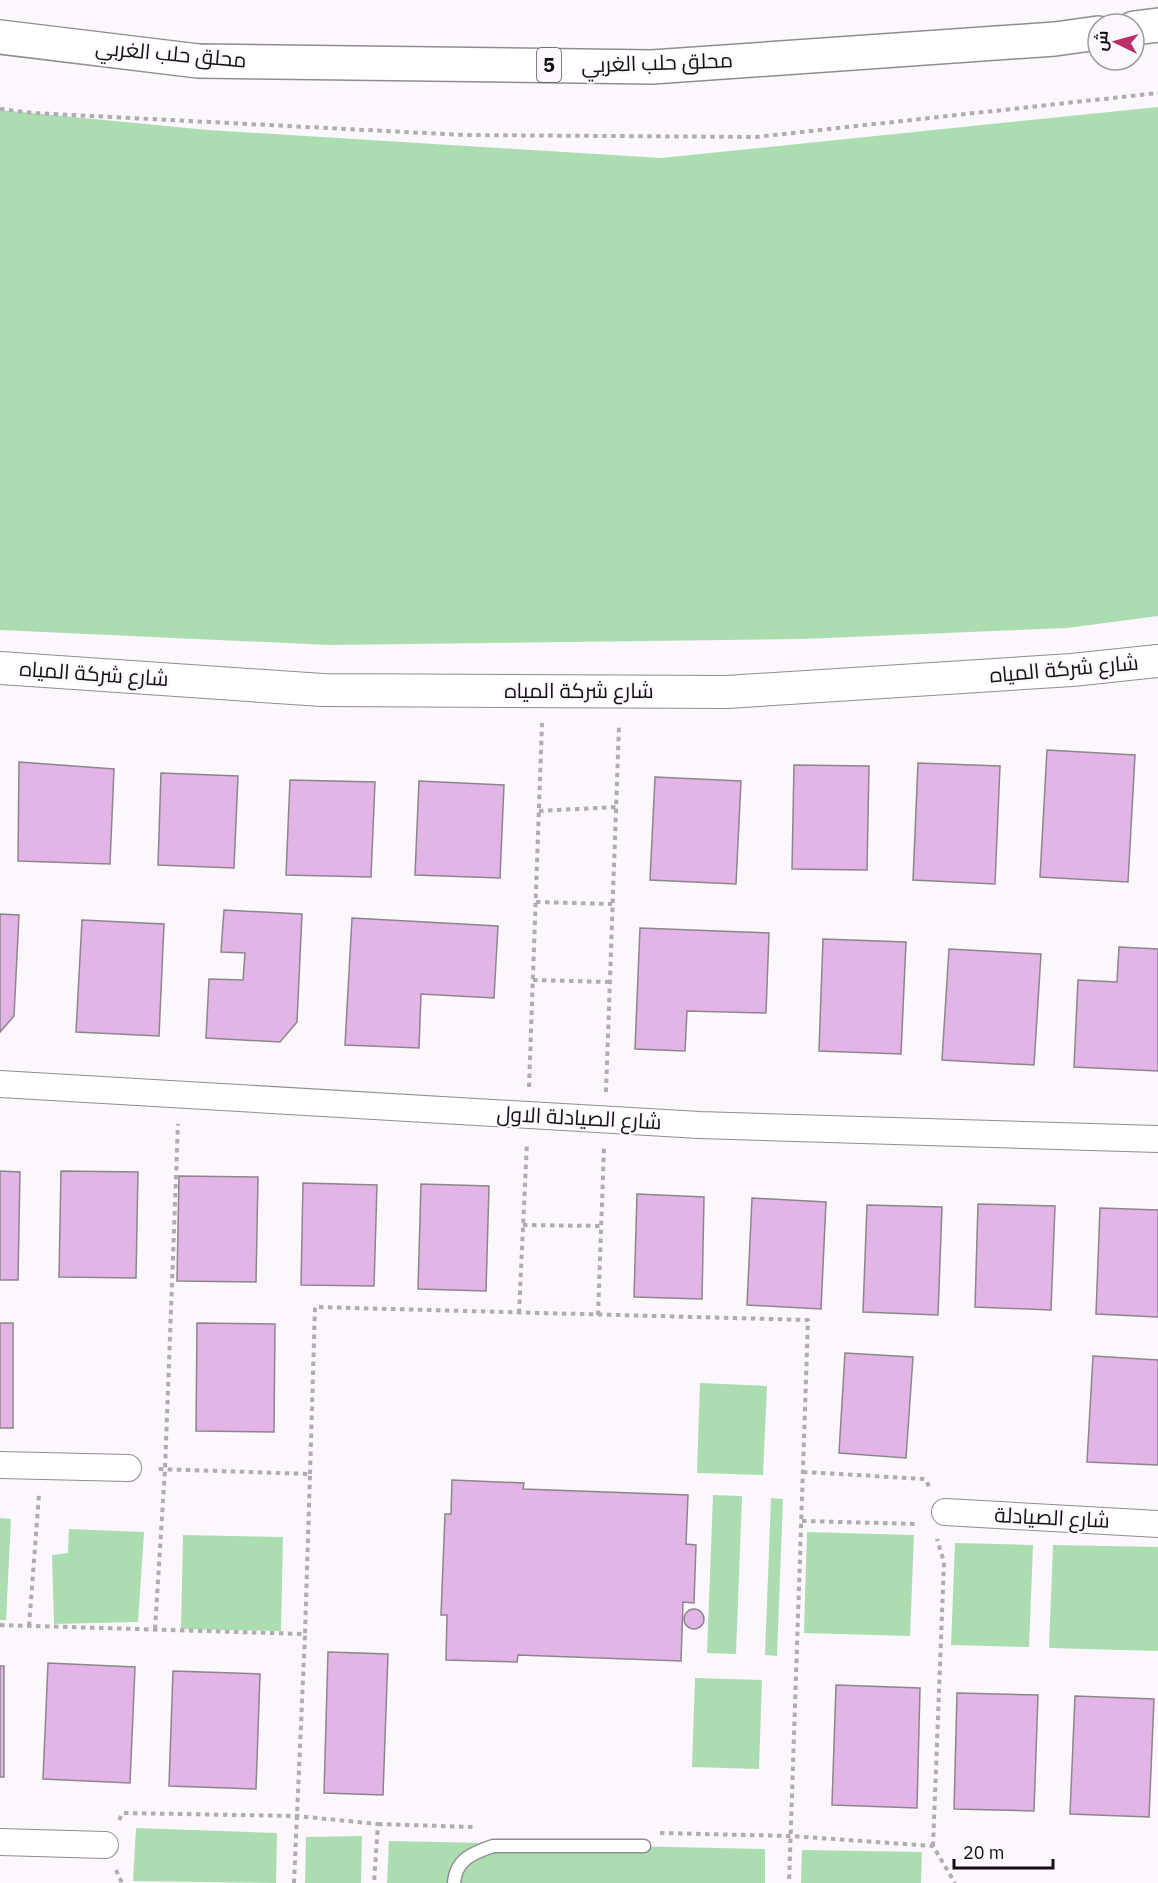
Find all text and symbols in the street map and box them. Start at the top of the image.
north arrow [1086,12,1146,72]
text: ش [1090,30,1112,52]
street label: محلق حلب الغربي [94,32,248,77]
street label: محلق حلب الغربي [581,45,733,82]
road number: 5 [537,48,561,82]
street label: شارع شركة المياه [988,648,1140,689]
street label: شارع شركة المياه [19,654,170,693]
street label: شارع شركة المياه [504,676,654,705]
street label: شارع الصيادلة الاول [496,1099,662,1136]
street label: شارع الصيادلة [994,1500,1110,1535]
scale bar [954,1832,1053,1870]
text: 20 m [963,1841,1005,1864]

